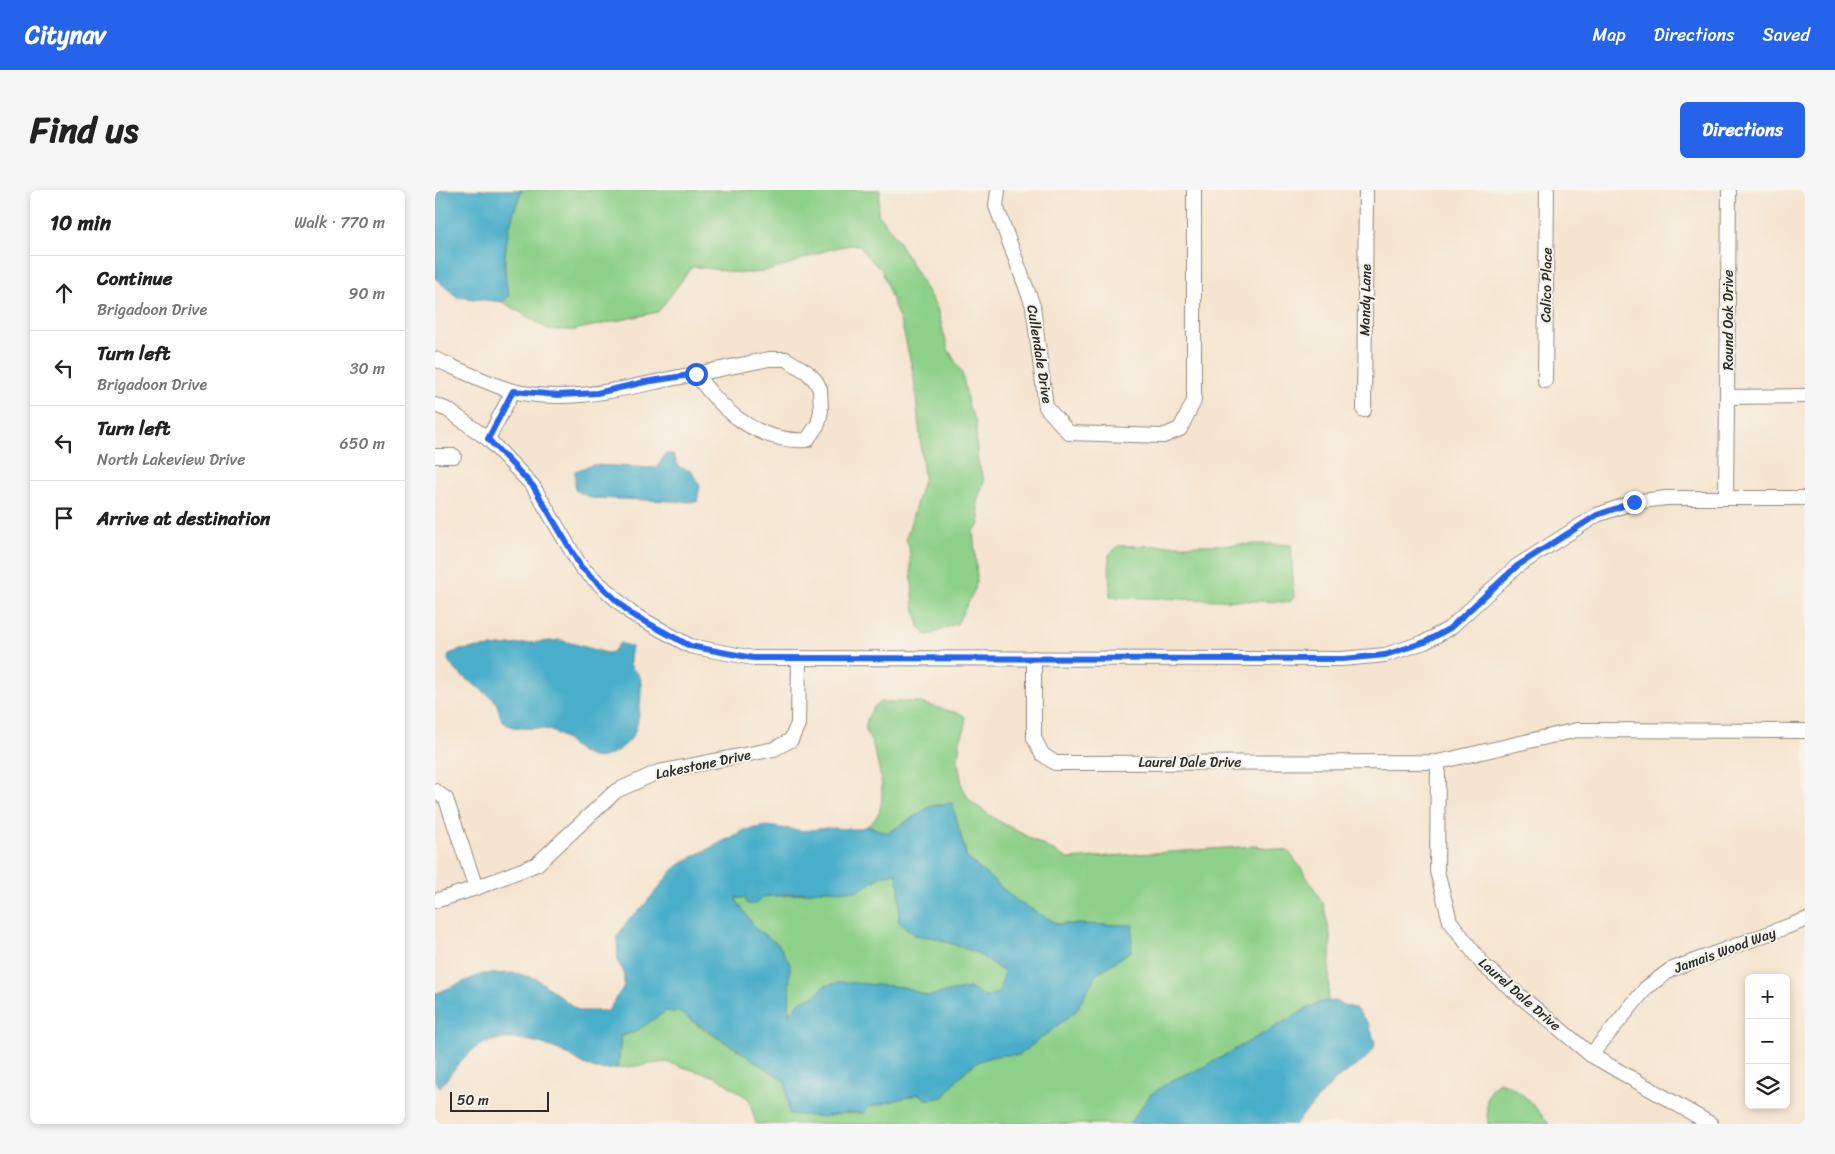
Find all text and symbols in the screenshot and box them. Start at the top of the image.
text: Citynav [25,14,106,56]
text: Map [1593,19,1626,51]
text: Directions [1654,19,1735,51]
text: Saved [1763,19,1810,51]
text: Find us [30,99,138,161]
button: Directions [1680,102,1805,158]
text: 10 min [50,204,111,242]
text: Walk · 770 m [294,208,385,237]
street label: Calico Place [1533,247,1560,323]
text: Continue [97,262,173,295]
street label: Mandy Lane [1352,264,1379,336]
street label: Round Oak Drive [1716,270,1741,370]
icon: ahead [50,279,78,307]
text: 90 m [349,279,385,308]
text: Brigadoon Drive [97,295,207,324]
street label: Cullendale Drive [1019,303,1060,405]
text: Turn left [97,337,170,370]
icon: left [50,354,78,382]
text: 30 m [350,354,385,383]
route start [685,363,708,386]
text: Brigadoon Drive [97,370,207,399]
text: Turn left [97,412,170,445]
icon: left [50,429,78,457]
text: 650 m [340,429,385,458]
text: North Lakeview Drive [97,445,245,474]
route end [1623,491,1646,514]
text: Arrive at destination [97,502,270,535]
icon: arrive [50,504,78,532]
street label: Lakestone Drive [653,742,753,787]
street label: Laurel Dale Drive [1138,750,1242,775]
street label: Jamais Wood Way [1670,920,1780,981]
street label: Laurel Dale Drive [1473,951,1567,1038]
map controls [1745,974,1790,1109]
button: + [1745,974,1790,1019]
button: − [1745,1019,1790,1064]
button: layers [1745,1064,1790,1109]
text: 50 m [457,1088,489,1113]
scale bar [450,1089,549,1112]

